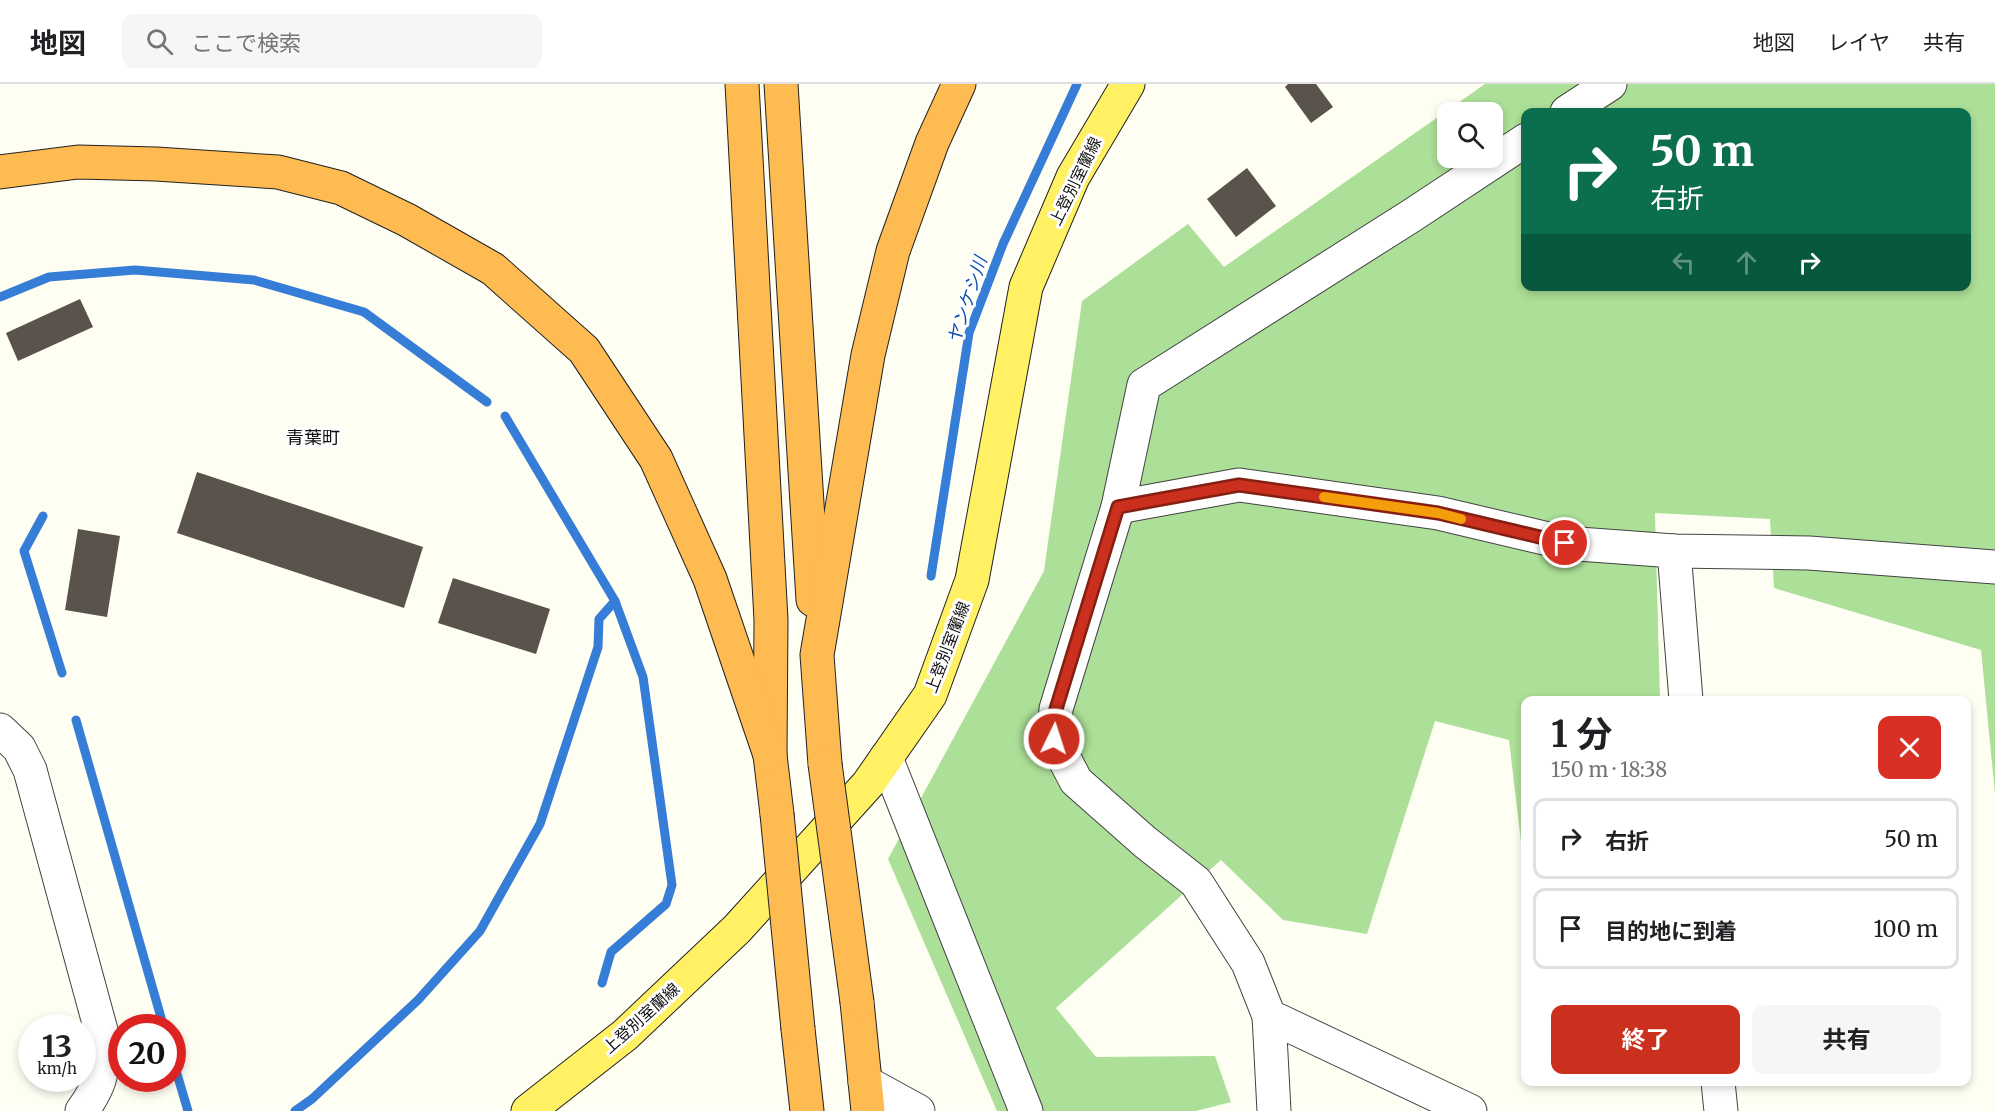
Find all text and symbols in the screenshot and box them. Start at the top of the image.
search box [122,14,542,68]
text: 地図 [30,25,86,61]
icon: search [143,25,176,58]
text: ここで検索 [191,29,301,57]
text: 地図 [1753,29,1795,56]
text: レイヤ [1828,29,1890,56]
text: 共有 [1923,29,1965,56]
map controls [1437,102,1503,168]
button: search [1437,102,1503,168]
text: 50 m [1650,125,1754,177]
icon: right [1551,132,1629,210]
street label: 上登別室蘭線 [1045,133,1105,229]
text: 右折 [1650,181,1704,215]
icon: left [1667,246,1700,279]
icon: ahead [1730,246,1763,279]
icon: right [1793,246,1826,279]
water label: ヤンケシ川 [942,252,992,346]
district label: 青葉町 [286,426,340,449]
pin [1539,517,1590,568]
icon: arrive [1548,526,1581,559]
street label: 上登別室蘭線 [920,599,974,695]
position arrow [1022,707,1086,771]
text: 1 分 [1551,712,1612,757]
button: close [1878,716,1941,779]
text: 150 m · 18:38 [1551,757,1667,782]
icon: right [1554,822,1587,855]
text: 50 m [1884,825,1938,853]
text: 右折 [1605,827,1649,855]
icon: arrive [1554,912,1587,945]
text: 100 m [1873,915,1938,943]
text: 目的地に到着 [1605,917,1737,945]
street label: 上登別室蘭線 [599,978,683,1058]
button: 終了 [1551,1005,1740,1074]
button: 共有 [1752,1005,1941,1074]
speed limit sign: 20 [108,1014,186,1092]
text: 13 [42,1027,72,1065]
text: km/h [37,1059,77,1078]

